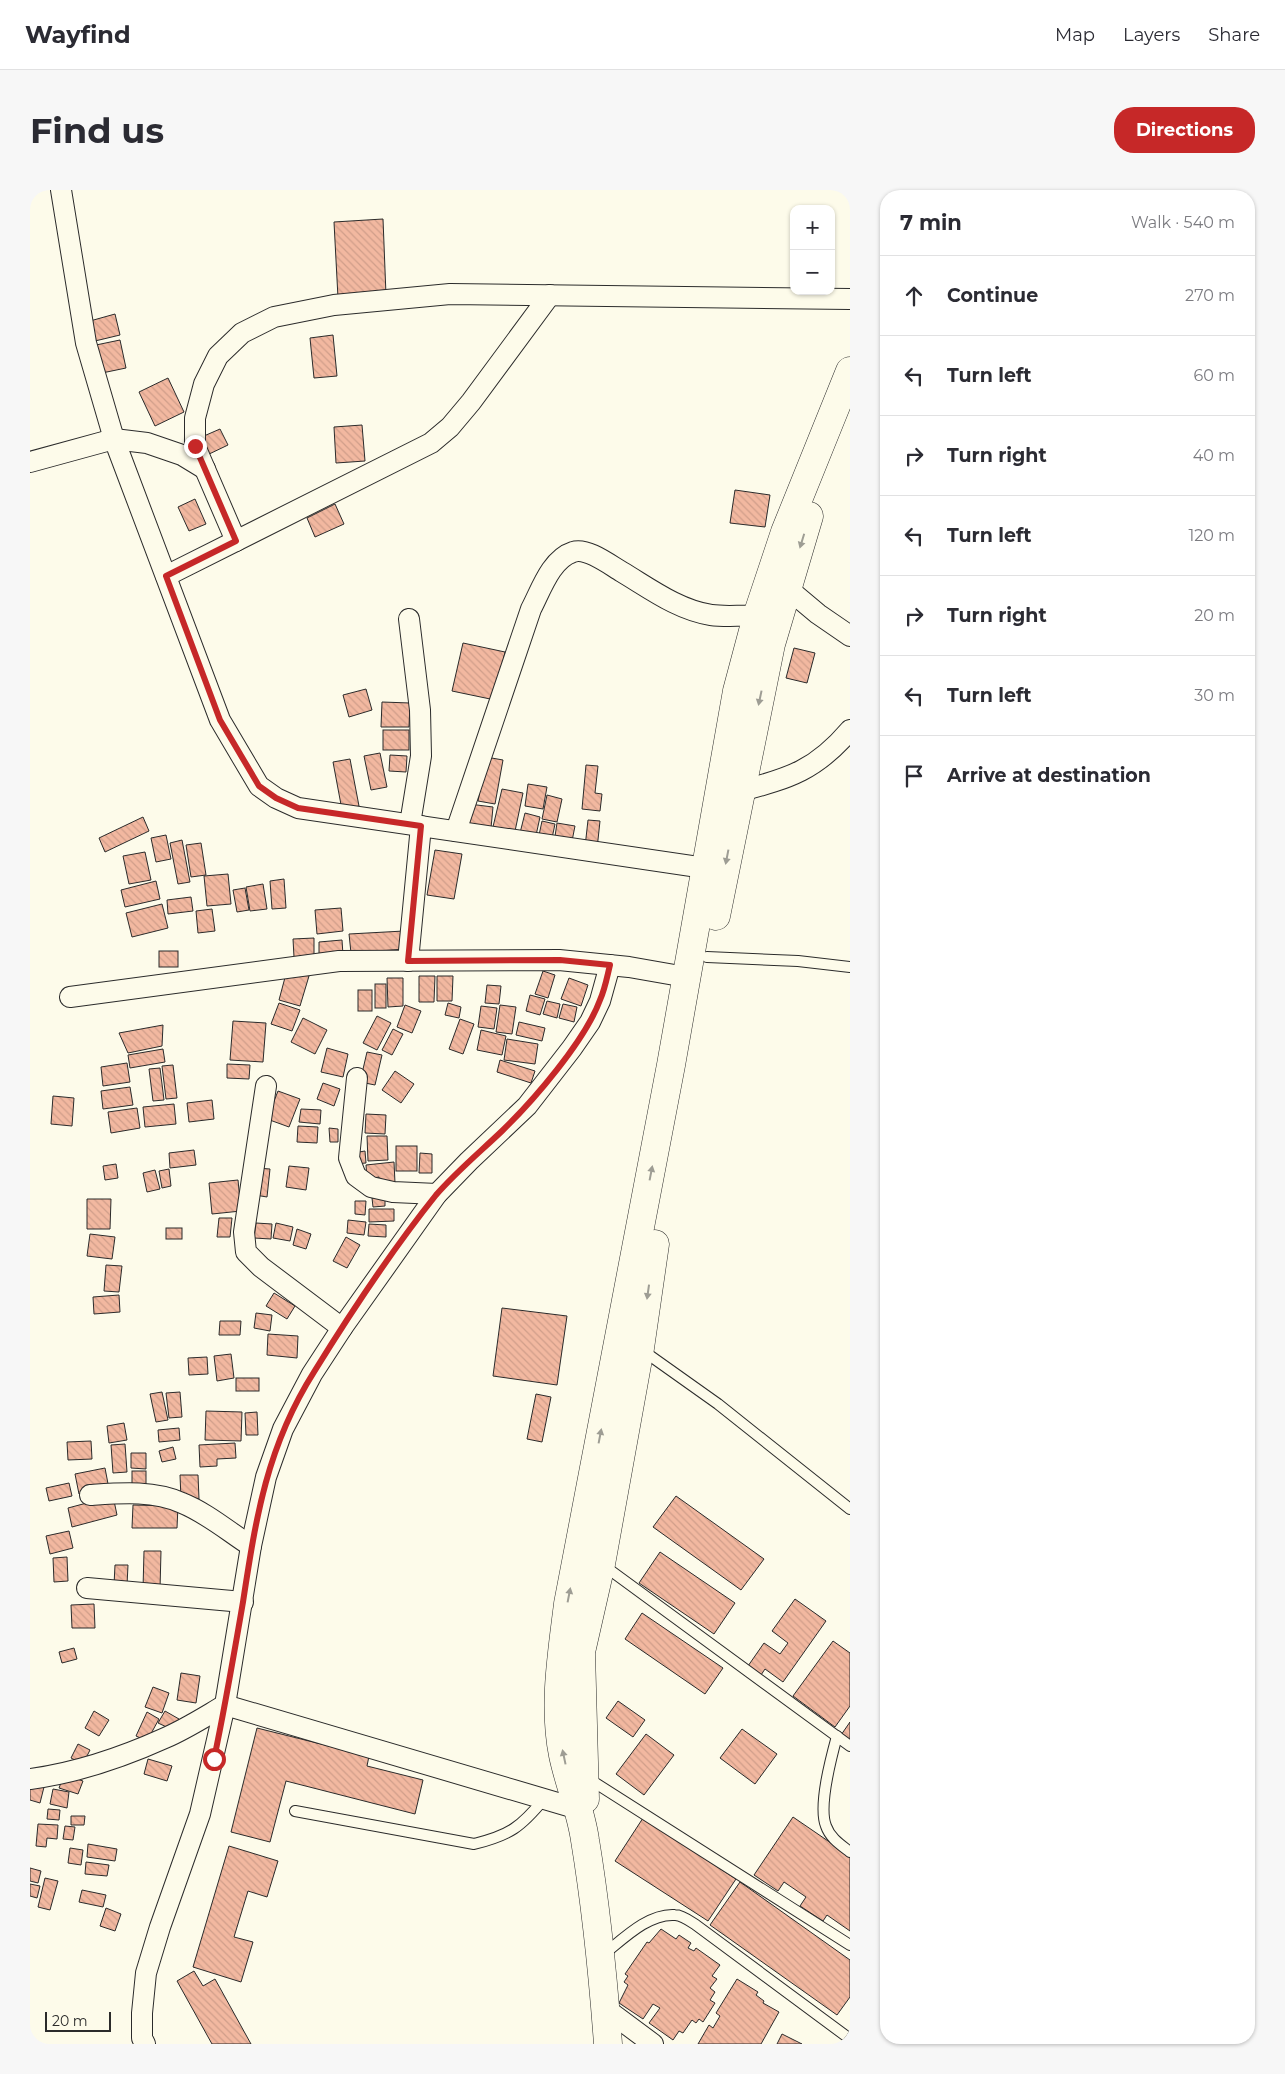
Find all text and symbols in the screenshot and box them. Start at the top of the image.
text: Wayfind [25,20,131,49]
text: Map [1055,24,1095,46]
text: Layers [1123,24,1180,46]
text: Share [1208,24,1260,46]
button: Directions [1114,107,1255,153]
text: Find us [30,109,164,152]
map controls [790,205,835,295]
button: + [790,205,835,250]
text: 7 min [900,210,962,235]
text: Walk · 540 m [1131,213,1235,232]
button: − [790,250,835,295]
icon: ahead [900,282,928,310]
text: Continue [947,284,1038,307]
text: 270 m [1185,286,1235,305]
icon: left [900,362,928,390]
text: Turn left [947,364,1032,387]
text: 60 m [1193,366,1235,385]
route end [184,435,207,458]
icon: right [900,442,928,470]
text: Turn right [947,444,1047,467]
text: 40 m [1193,446,1235,465]
icon: left [900,522,928,550]
text: Turn left [947,524,1032,547]
text: 120 m [1188,526,1235,545]
one-way arrow [797,533,805,548]
icon: right [900,602,928,630]
text: Turn right [947,604,1047,627]
text: 20 m [1194,606,1235,625]
icon: left [900,682,928,710]
text: Turn left [947,684,1032,707]
text: 30 m [1194,686,1235,705]
one-way arrow [755,690,763,706]
icon: arrive [900,762,928,790]
text: Arrive at destination [947,764,1151,787]
one-way arrow [723,849,731,865]
one-way arrow [647,1165,655,1181]
one-way arrow [644,1284,652,1300]
one-way arrow [596,1427,604,1443]
one-way arrow [566,1587,574,1603]
route start [203,1748,226,1771]
one-way arrow [560,1750,568,1765]
scale bar [45,2009,111,2032]
text: 20 m [52,2012,88,2030]

